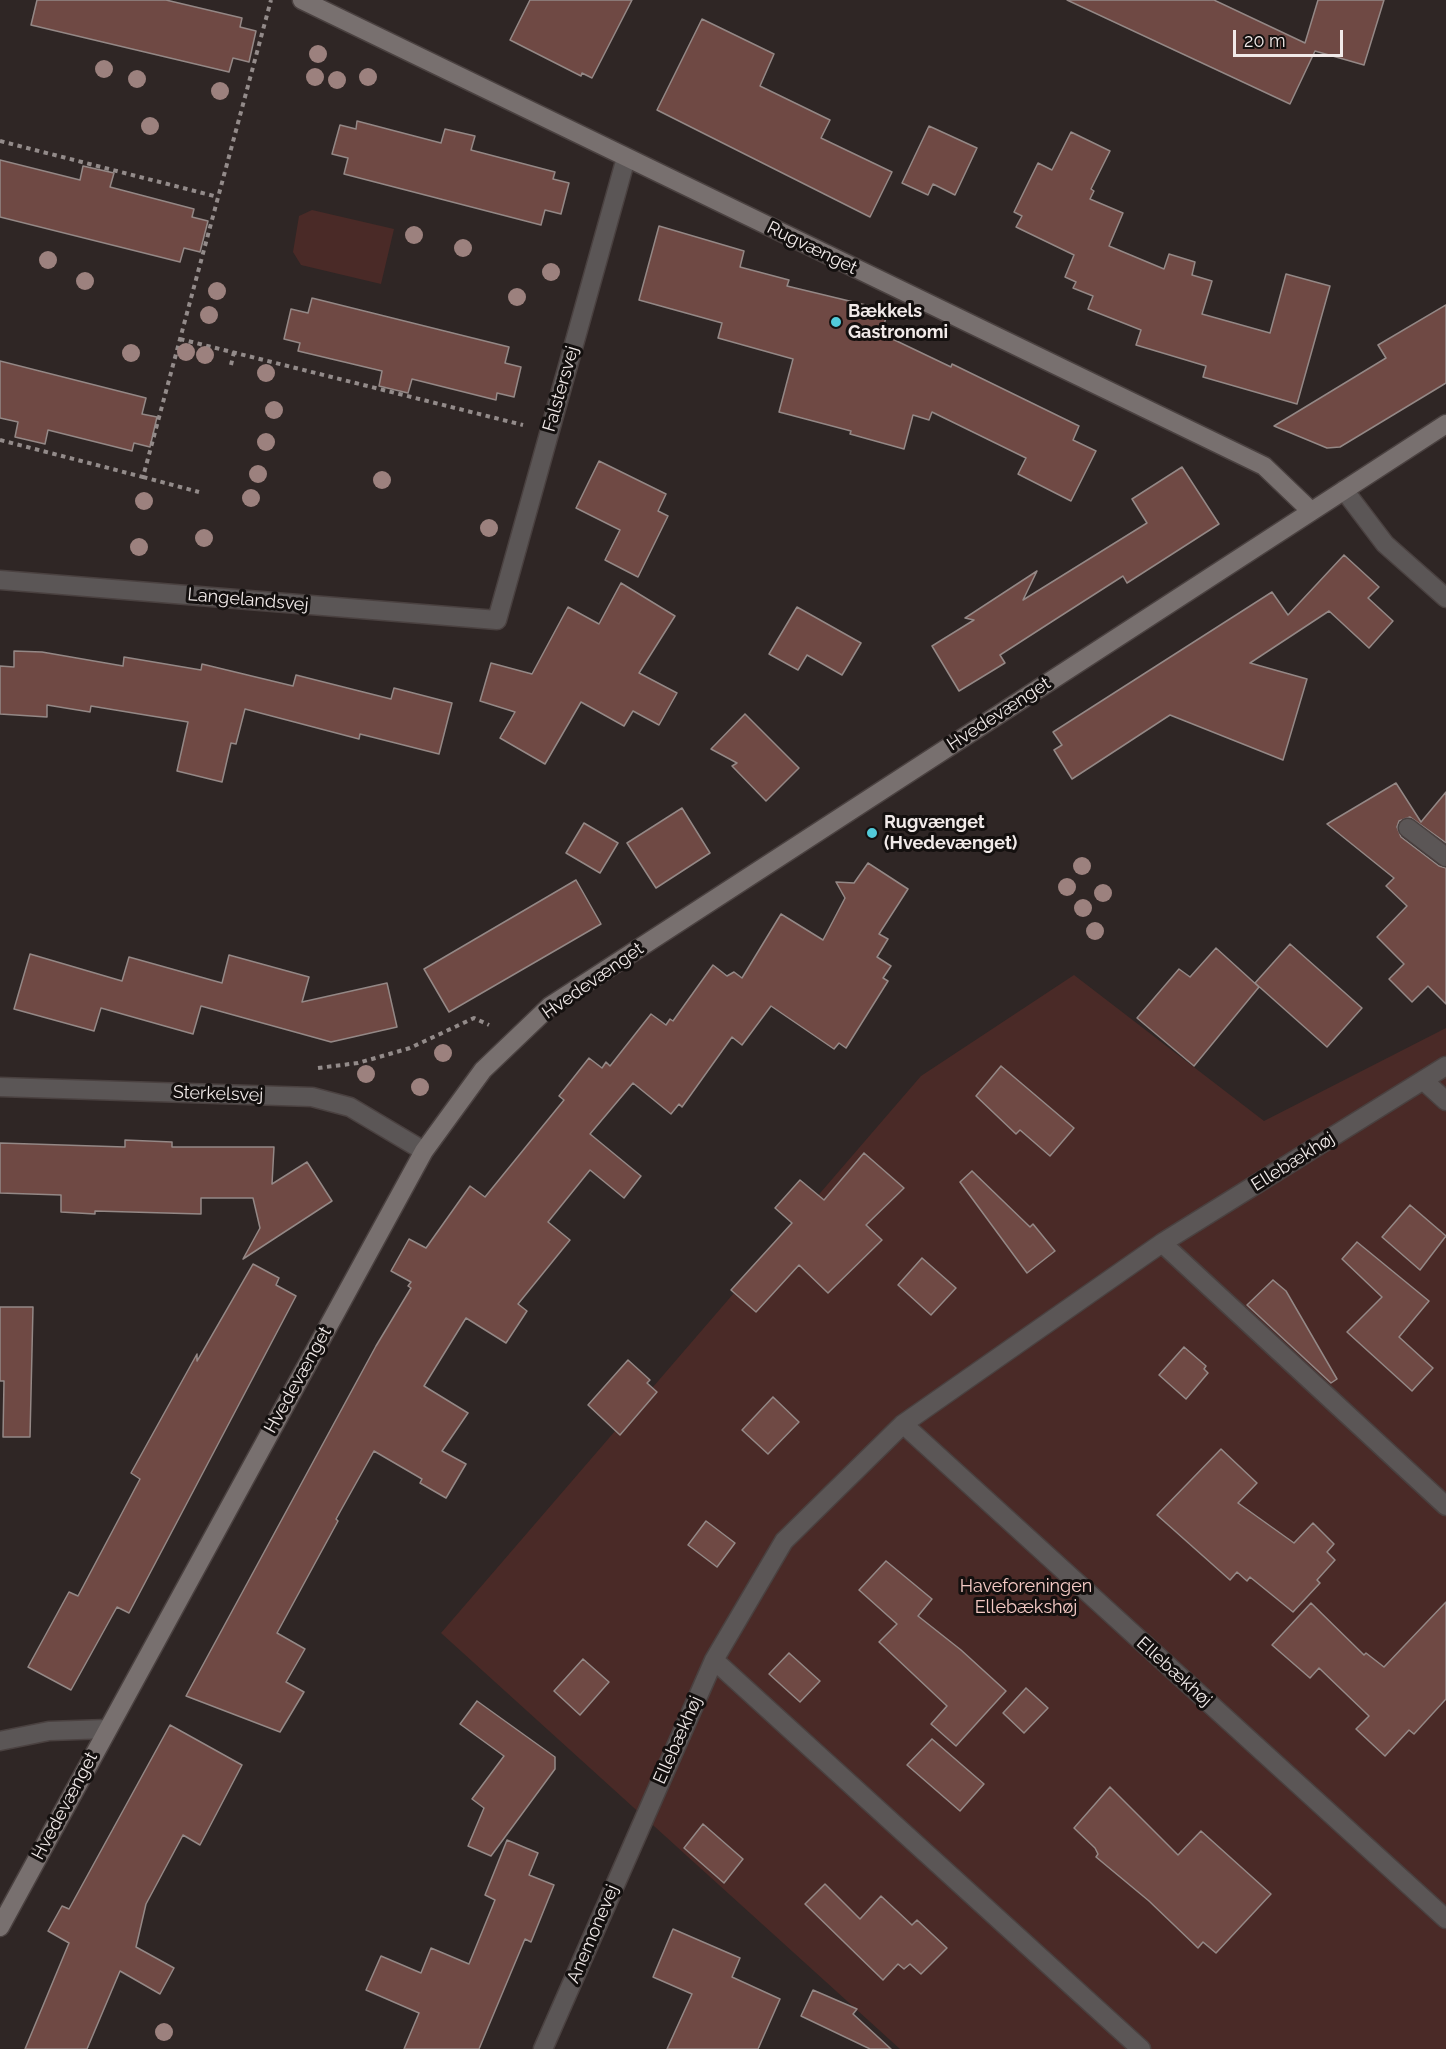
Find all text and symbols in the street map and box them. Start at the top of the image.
scale bar [1236,18,1346,56]
text: 20 m [1244,30,1286,51]
street label: Rugvænget [763,217,861,279]
place label: Bækkels Gastronomi [848,301,948,344]
marker: Bækkels Gastronomi [829,315,843,329]
street label: Falstersvej [538,344,584,434]
street label: Langelandsvej [187,584,309,616]
street label: Hvedevænget [943,673,1055,755]
place label: Rugvænget (Hvedevænget) [884,812,1017,854]
marker: Rugvænget (Hvedevænget) [865,826,879,840]
street label: Hvedevænget [538,938,648,1024]
street label: Sterkelsvej [172,1082,264,1106]
street label: Ellebækhøj [1247,1128,1339,1196]
street label: Hvedevænget [260,1323,336,1437]
park label: Haveforeningen Ellebækshøj [960,1576,1092,1618]
street label: Ellebækhøj [1132,1633,1216,1711]
street label: Ellebækhøj [649,1693,707,1787]
street label: Hvedevænget [28,1748,102,1864]
street label: Anemonevej [563,1881,623,1987]

